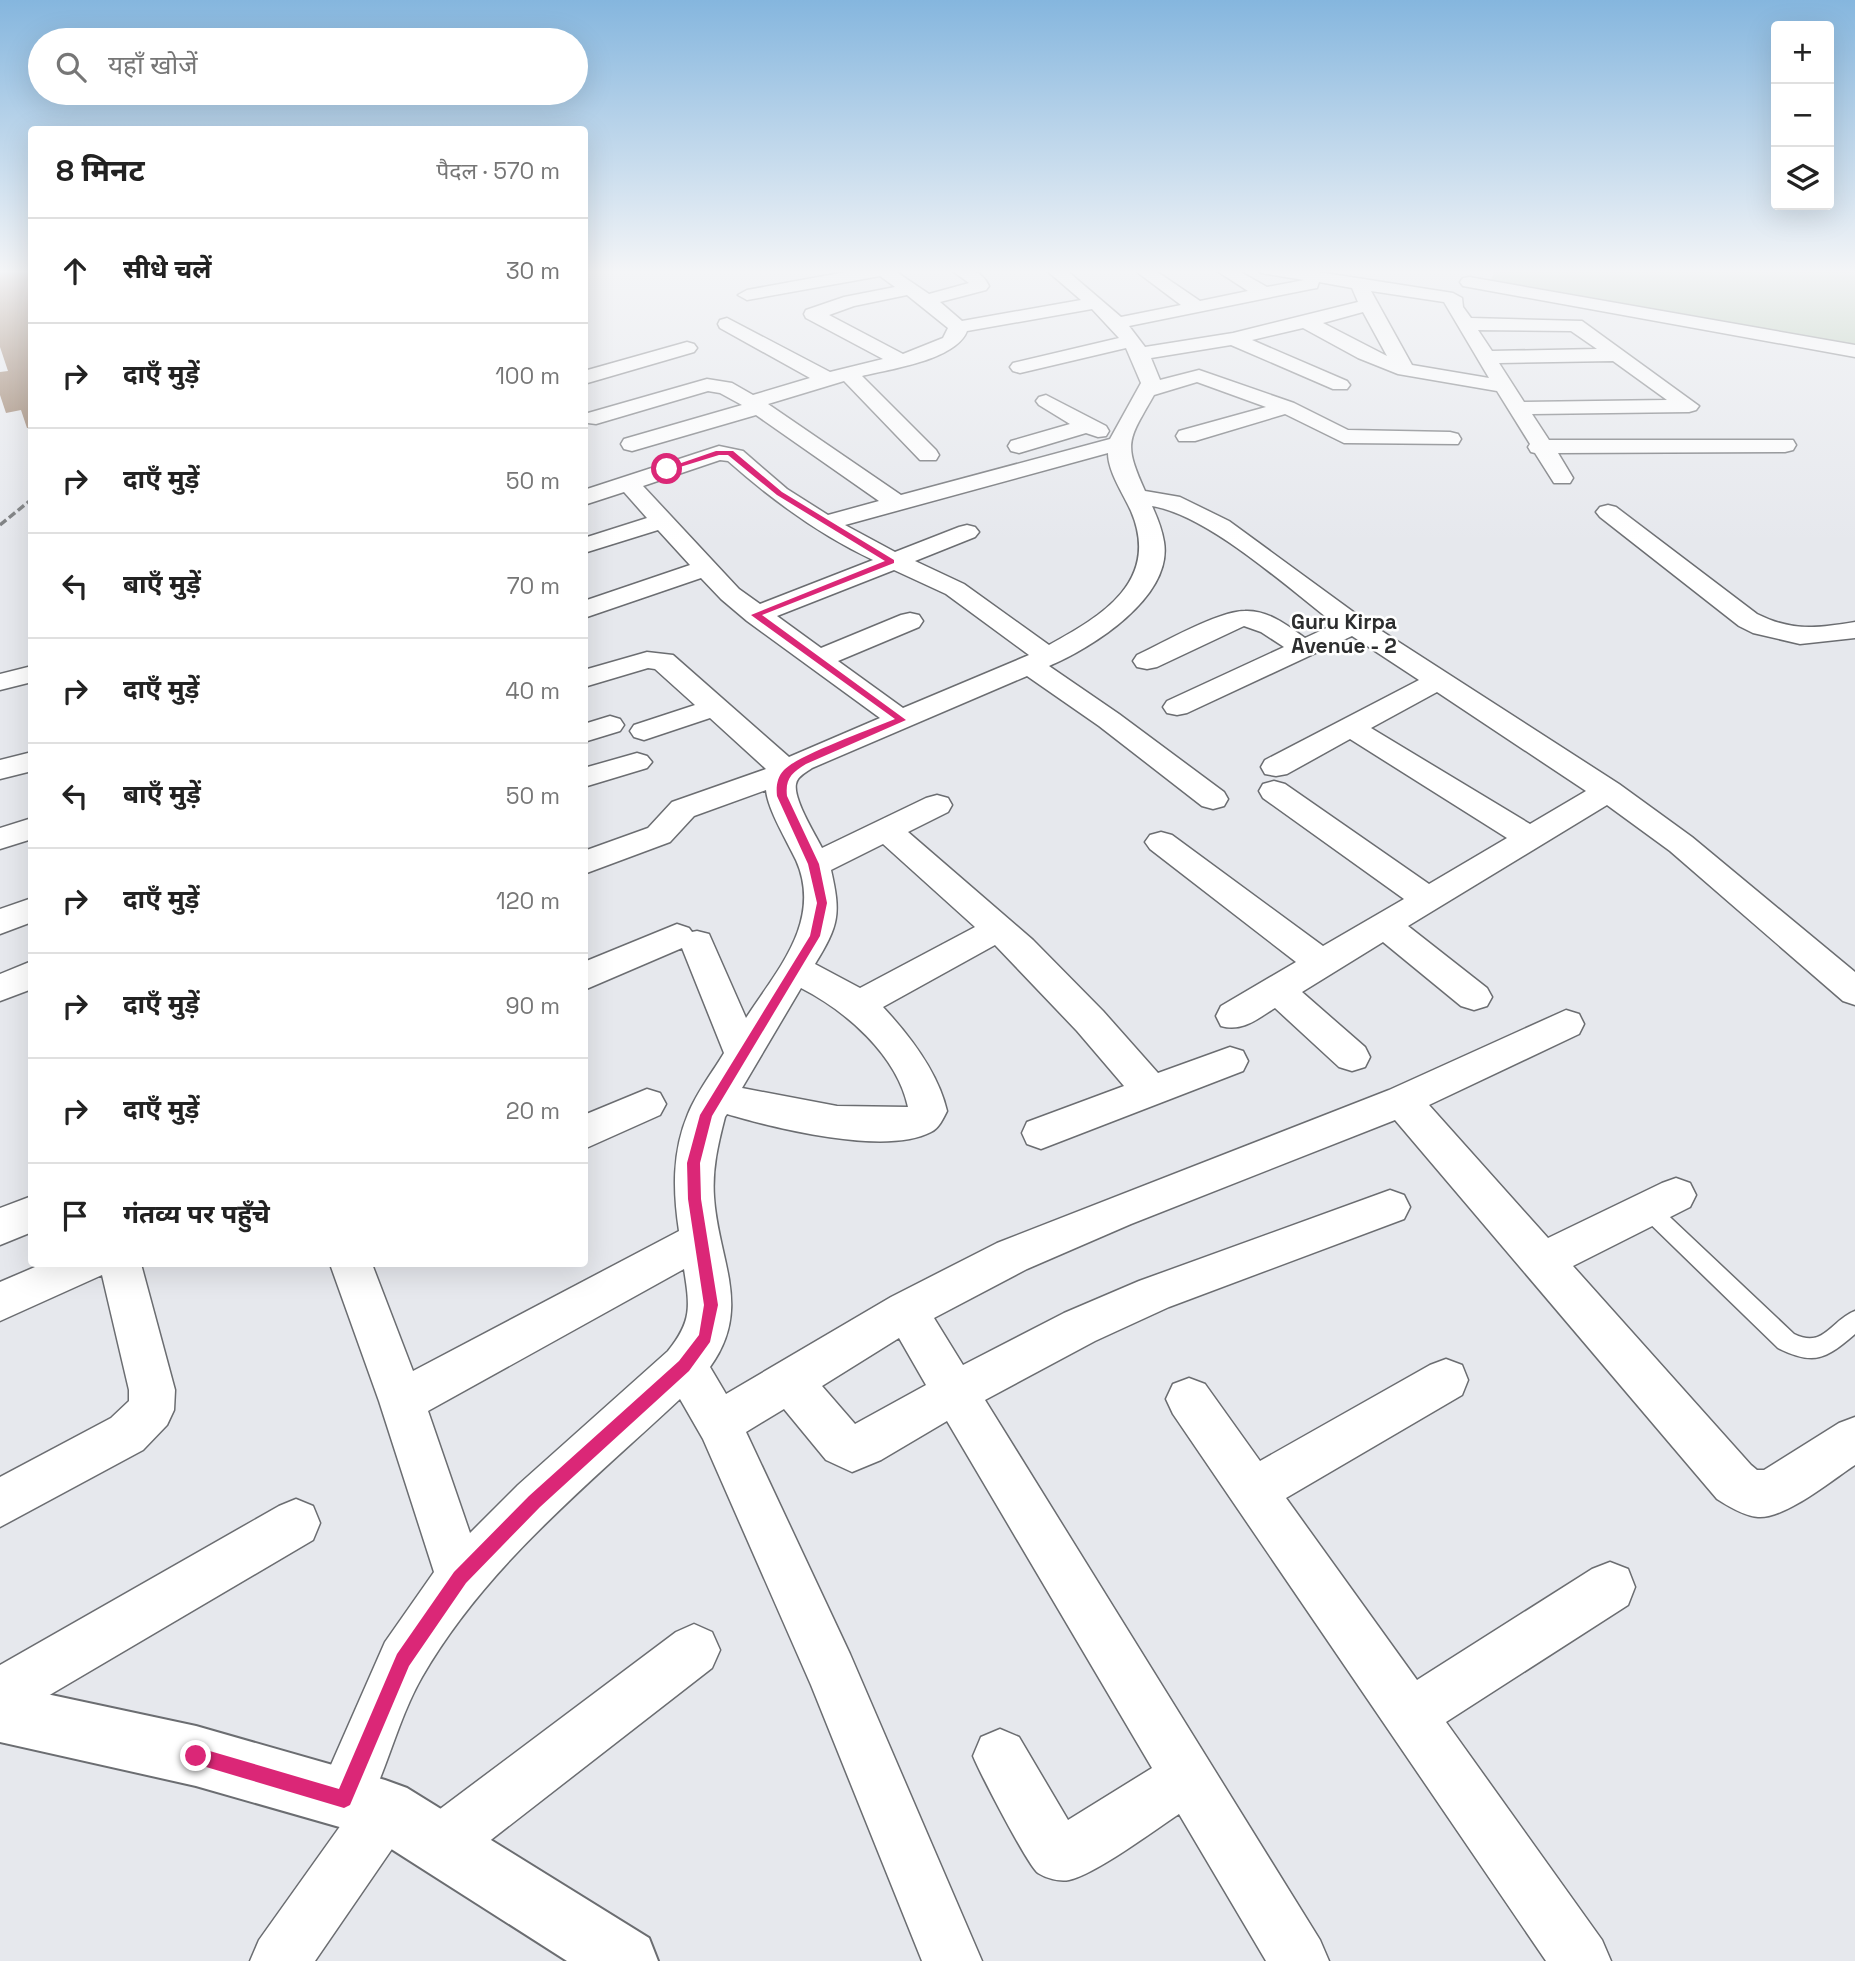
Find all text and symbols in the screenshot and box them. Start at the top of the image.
map controls [1771,21,1834,210]
button: + [1771,21,1834,84]
search box [28,28,588,105]
icon: search [52,48,90,86]
text: यहाँ खोजें [108,48,198,82]
button: − [1771,84,1834,147]
button: layers [1771,147,1834,210]
text: 8 मिनट [56,151,145,190]
text: पैदल · 570 m [436,156,560,186]
icon: ahead [56,252,94,290]
text: सीधे चलें [123,252,212,286]
text: 30 m [506,256,560,286]
icon: right [56,357,94,395]
text: दाएँ मुड़ें [123,357,199,391]
text: 100 m [495,361,560,391]
route start [651,453,682,484]
icon: right [56,462,94,500]
text: दाएँ मुड़ें [123,462,199,496]
text: 50 m [506,466,560,496]
icon: left [56,567,94,605]
text: बाएँ मुड़ें [123,567,201,601]
text: 70 m [507,571,560,601]
district label: Guru Kirpa Avenue - 2 [1291,608,1397,659]
icon: right [56,672,94,710]
text: दाएँ मुड़ें [123,672,199,706]
text: 40 m [505,676,560,706]
icon: left [56,777,94,815]
text: बाएँ मुड़ें [123,777,201,811]
text: 50 m [506,781,560,811]
icon: right [56,882,94,920]
text: दाएँ मुड़ें [123,882,199,916]
text: 120 m [496,886,560,916]
icon: right [56,987,94,1025]
text: दाएँ मुड़ें [123,987,199,1021]
text: 90 m [505,991,560,1021]
icon: right [56,1092,94,1130]
text: दाएँ मुड़ें [123,1092,199,1126]
text: 20 m [506,1096,560,1126]
icon: arrive [56,1197,94,1235]
text: गंतव्य पर पहुँचे [123,1197,270,1231]
route end [180,1740,211,1771]

